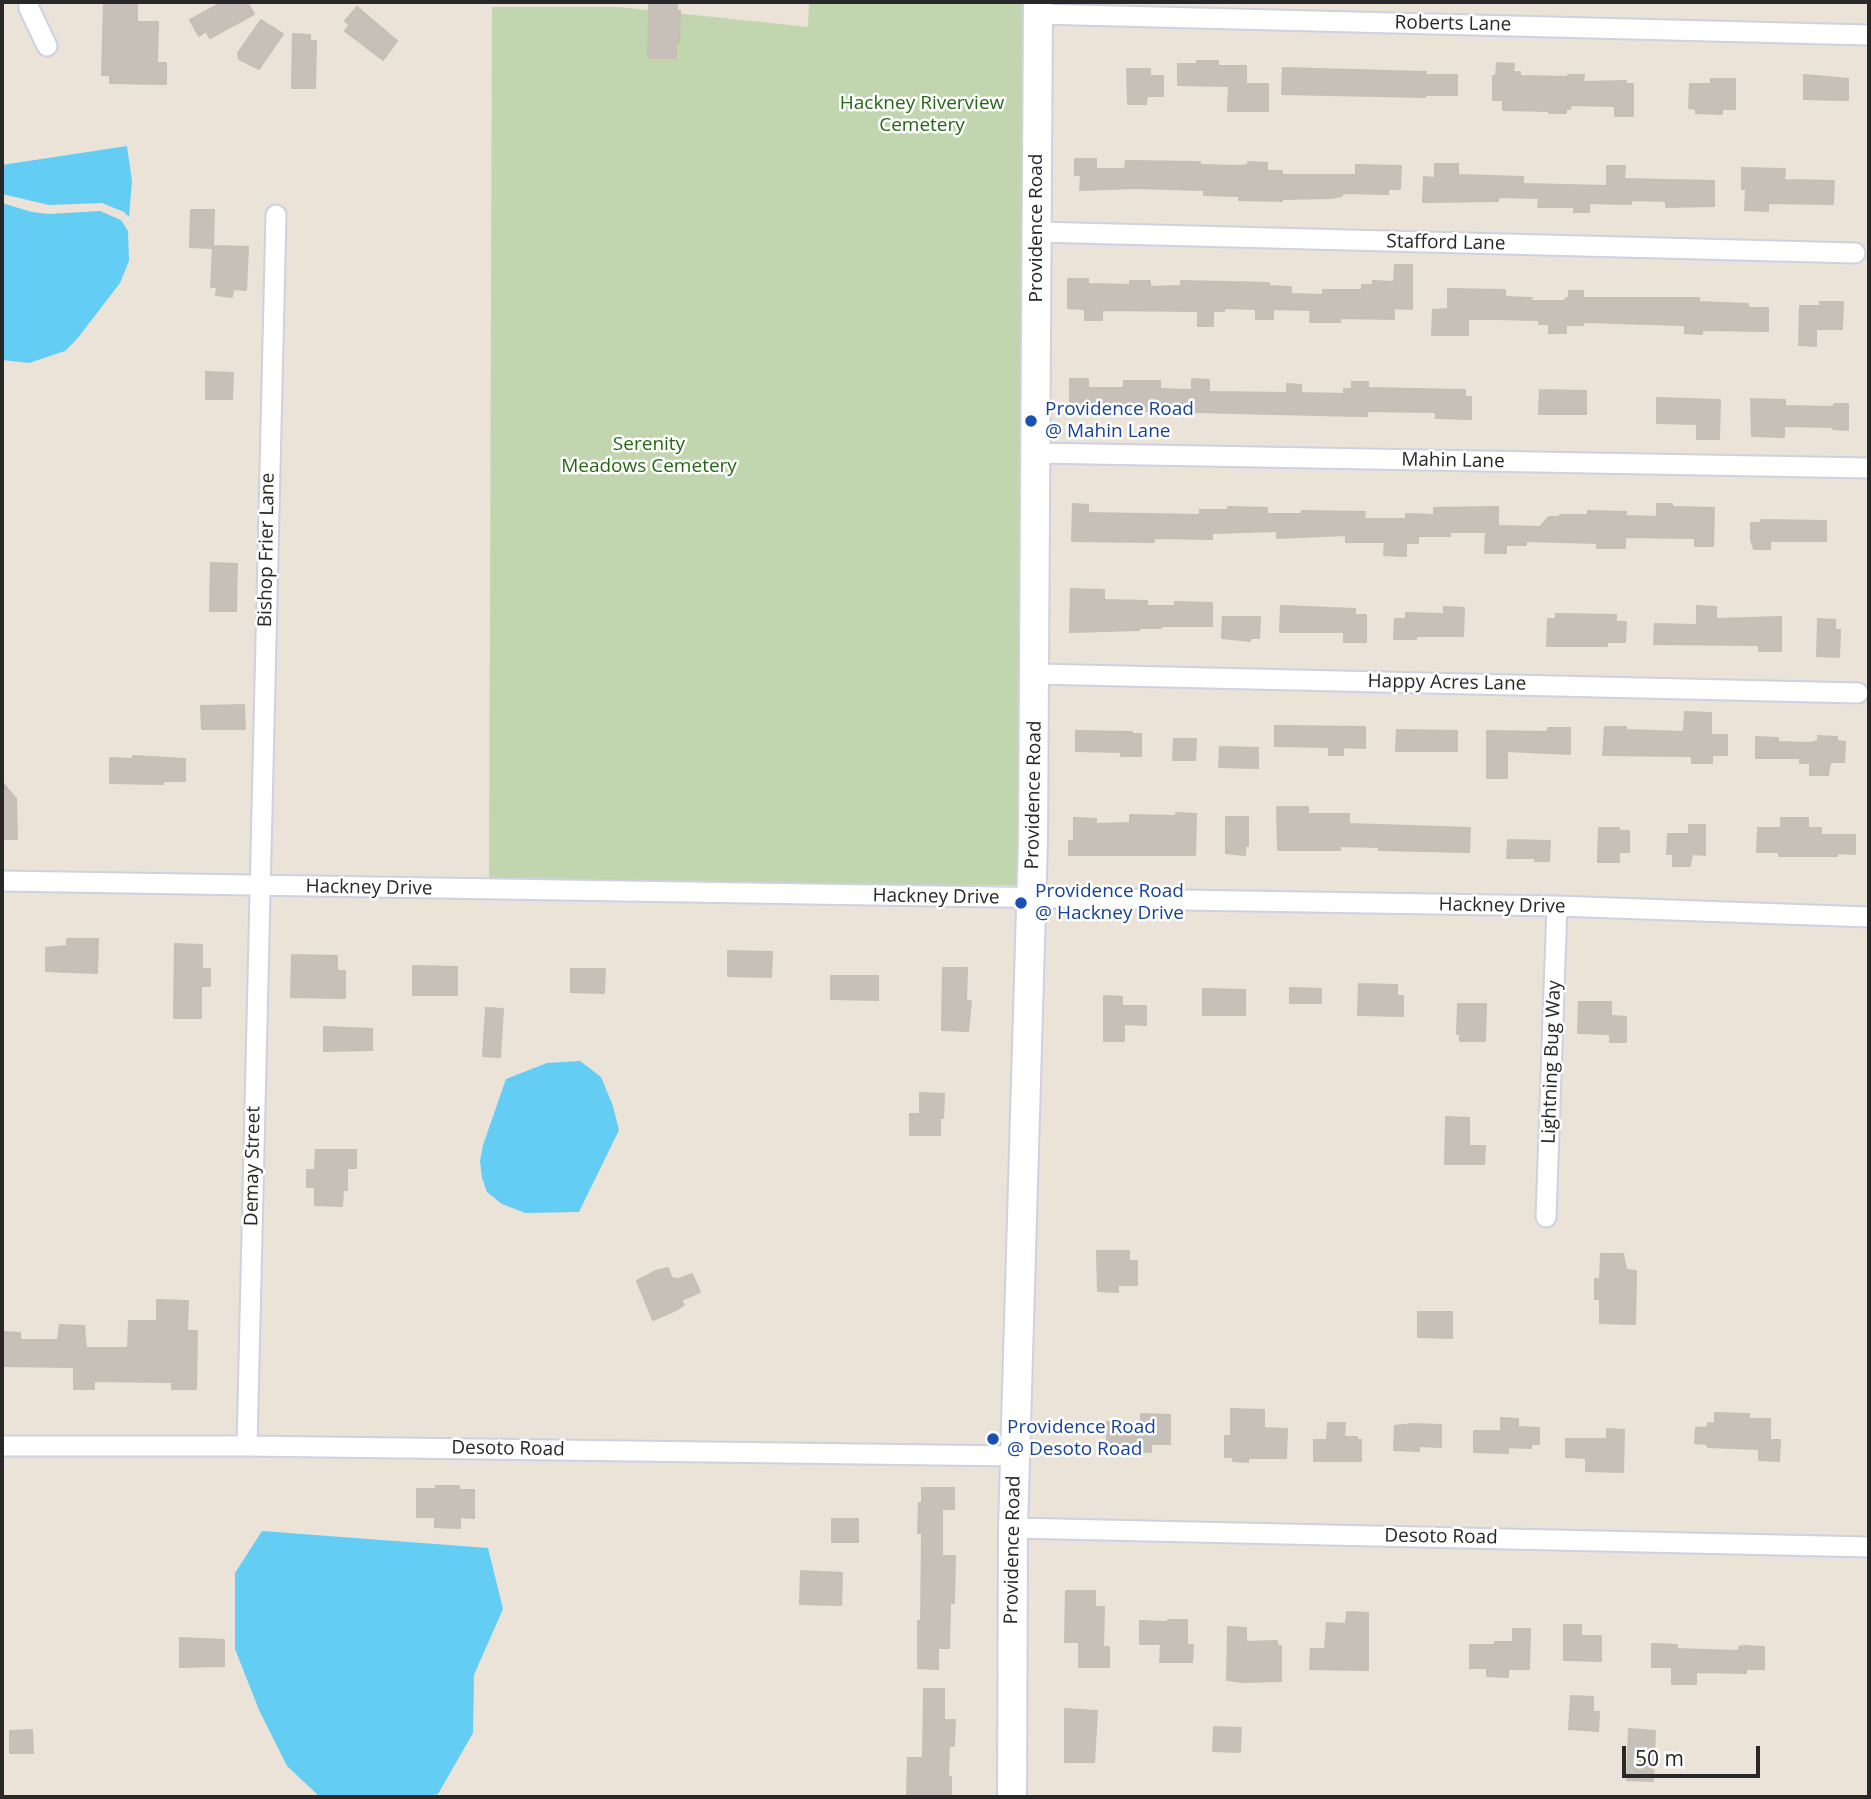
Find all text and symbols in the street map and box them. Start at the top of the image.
street label: Roberts Lane [1394,12,1512,36]
park label: Hackney Riverview Cemetery [840,93,1004,137]
street label: Providence Road [1026,154,1048,302]
street label: Stafford Lane [1386,231,1506,255]
place label: Providence Road @ Mahin Lane [1045,399,1194,443]
marker: Providence Road @ Mahin Lane [1023,413,1039,429]
park label: Serenity Meadows Cemetery [561,434,737,478]
street label: Mahin Lane [1401,449,1505,473]
street label: Bishop Frier Lane [254,473,280,627]
street label: Happy Acres Lane [1368,670,1526,696]
street label: Providence Road [1021,720,1047,870]
street label: Hackney Drive [305,875,433,901]
place label: Providence Road @ Hackney Drive [1035,881,1184,925]
street label: Hackney Drive [872,884,1000,910]
street label: Hackney Drive [1438,893,1566,919]
marker: Providence Road @ Hackney Drive [1013,895,1029,911]
street label: Lightning Bug Way [1538,980,1566,1144]
street label: Demay Street [241,1106,265,1226]
place label: Providence Road @ Desoto Road [1007,1417,1156,1461]
marker: Providence Road @ Desoto Road [985,1431,1001,1447]
street label: Desoto Road [451,1437,565,1461]
street label: Providence Road [1000,1475,1026,1625]
street label: Desoto Road [1384,1525,1498,1549]
scale bar [1626,1732,1764,1776]
text: 50 m [1635,1744,1684,1772]

